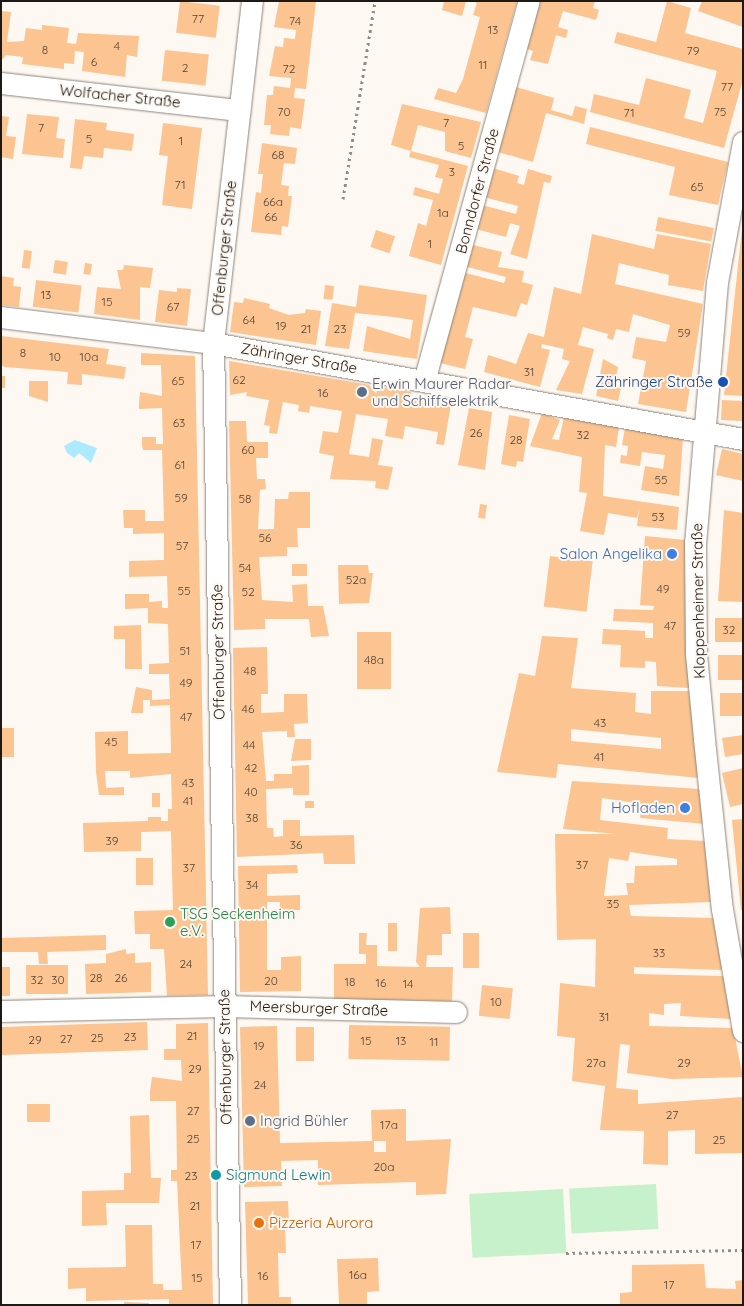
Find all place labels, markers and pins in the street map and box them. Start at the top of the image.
place label: Zähringer Straße [595,373,713,391]
place label: Erwin Maurer Radar und Schiffselektrik [372,374,511,409]
marker: Zähringer Straße [717,376,729,388]
marker: Erwin Maurer Radar und Schiffselektrik [356,386,368,398]
place label: Salon Angelika [560,545,662,563]
marker: Salon Angelika [666,548,678,560]
place label: Hofladen [611,799,675,817]
marker: Hofladen [679,802,691,814]
place label: TSG Seckenheim e.V. [180,904,295,939]
marker: TSG Seckenheim e.V. [164,916,176,928]
place label: Ingrid Bühler [260,1112,348,1130]
marker: Ingrid Bühler [244,1115,256,1127]
place label: Sigmund Lewin [226,1166,331,1184]
marker: Sigmund Lewin [210,1169,222,1181]
place label: Pizzeria Aurora [269,1214,373,1232]
marker: Pizzeria Aurora [253,1217,265,1229]

